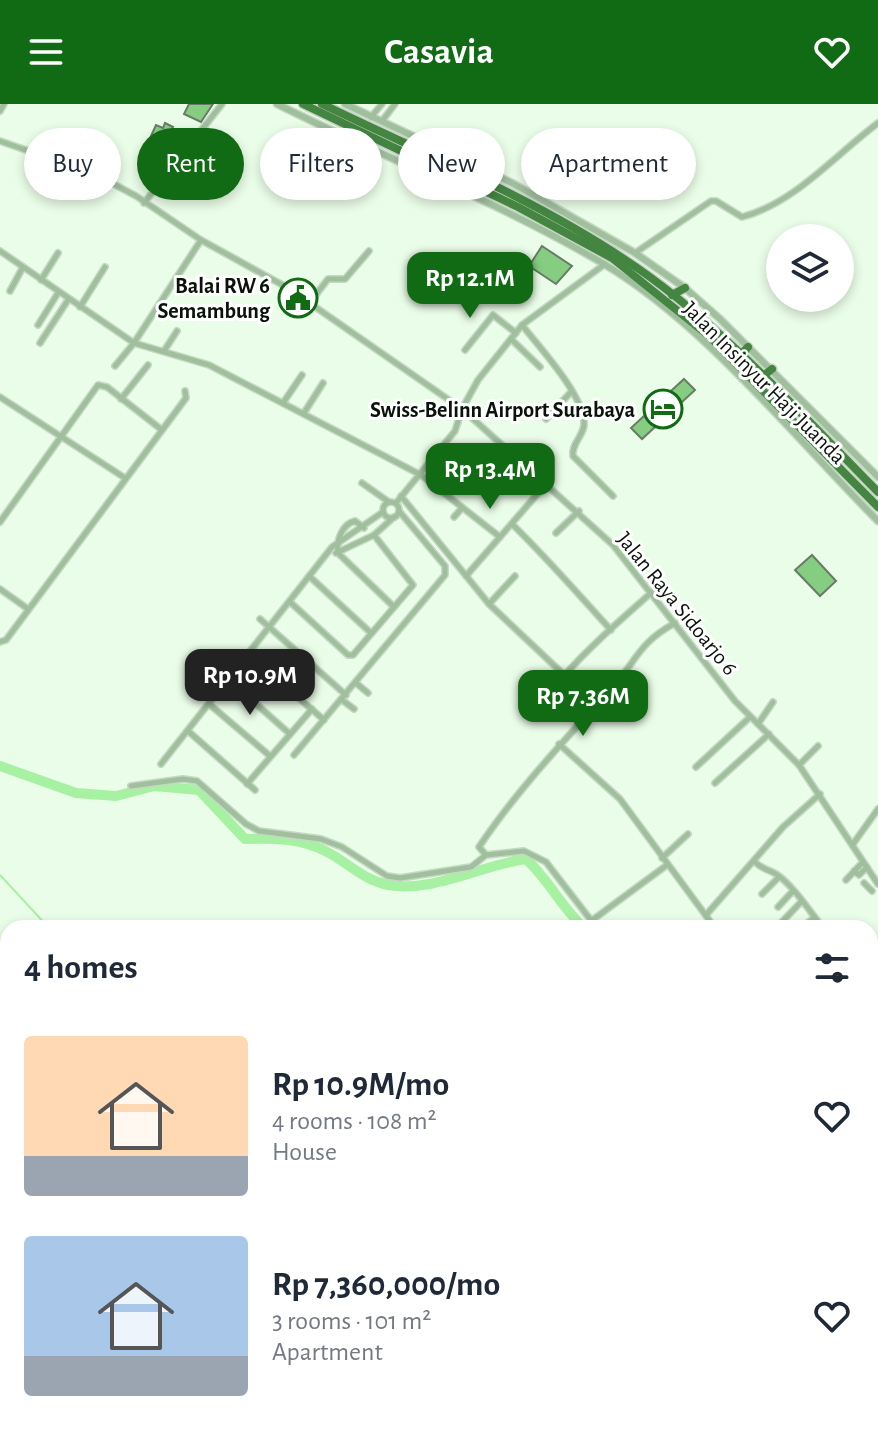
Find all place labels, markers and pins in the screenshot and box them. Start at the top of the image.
pin: Rp 12.1M [387,252,553,320]
place label: Balai RW 6 Semambung [158,275,271,322]
public building icon: Balai RW 6 Semambung [277,277,319,319]
hotel icon: Swiss-Belinn Airport Surabaya [642,388,684,430]
place label: Swiss-Belinn Airport Surabaya [370,399,635,422]
pin: Rp 13.4M [407,443,573,511]
pin: Rp 10.9M [167,649,333,717]
pin: Rp 7.36M [500,670,666,738]

